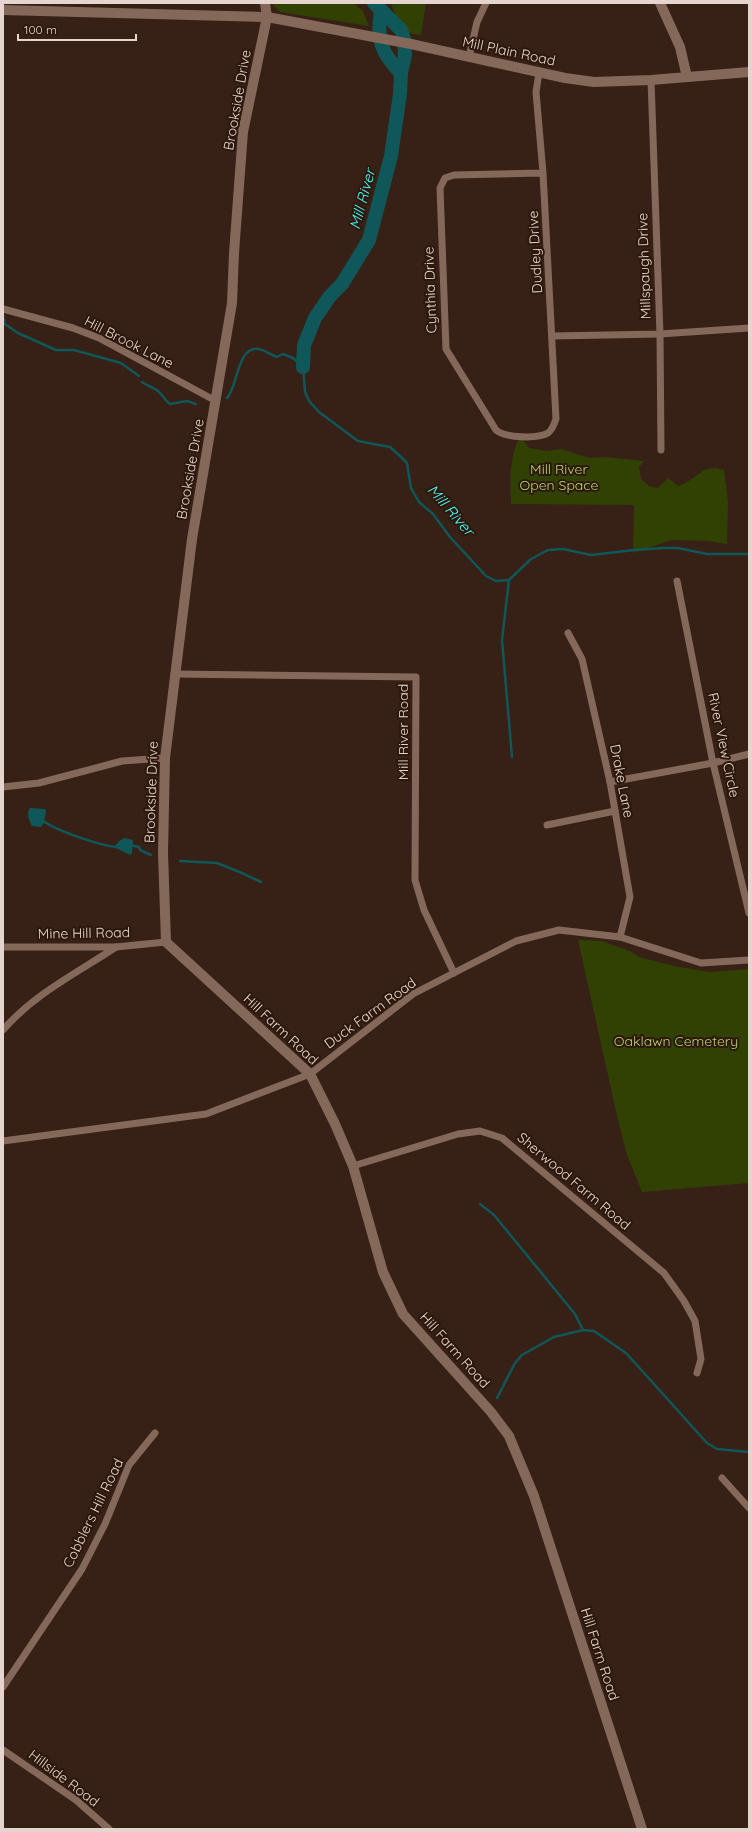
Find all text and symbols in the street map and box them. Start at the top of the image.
scale bar [18,16,136,42]
text: 100 m [24,22,57,37]
street label: Mill Plain Road [461,32,557,70]
street label: Brookside Drive [219,48,255,152]
water label: Mill River [345,164,380,231]
street label: Dudley Drive [524,210,546,294]
street label: Millspaugh Drive [633,212,655,320]
street label: Cynthia Drive [419,246,441,334]
street label: Hill Brook Lane [81,312,177,372]
street label: Brookside Drive [172,417,208,521]
park label: Mill River Open Space [519,460,599,494]
water label: Mill River [423,480,480,541]
street label: Mill River Road [394,684,412,780]
street label: River View Circle [704,691,744,799]
street label: Brookside Drive [140,741,162,843]
street label: Drake Lane [606,743,638,819]
street label: Mine Hill Road [38,923,130,943]
street label: Duck Farm Road [320,974,420,1052]
street label: Hill Farm Road [240,990,322,1068]
park label: Oaklawn Cemetery [614,1032,738,1050]
street label: Sherwood Farm Road [514,1128,634,1234]
street label: Hill Farm Road [416,1308,494,1392]
street label: Cobblers Hill Road [59,1455,127,1571]
street label: Hill Farm Road [577,1605,623,1703]
street label: Hillside Road [25,1746,103,1810]

